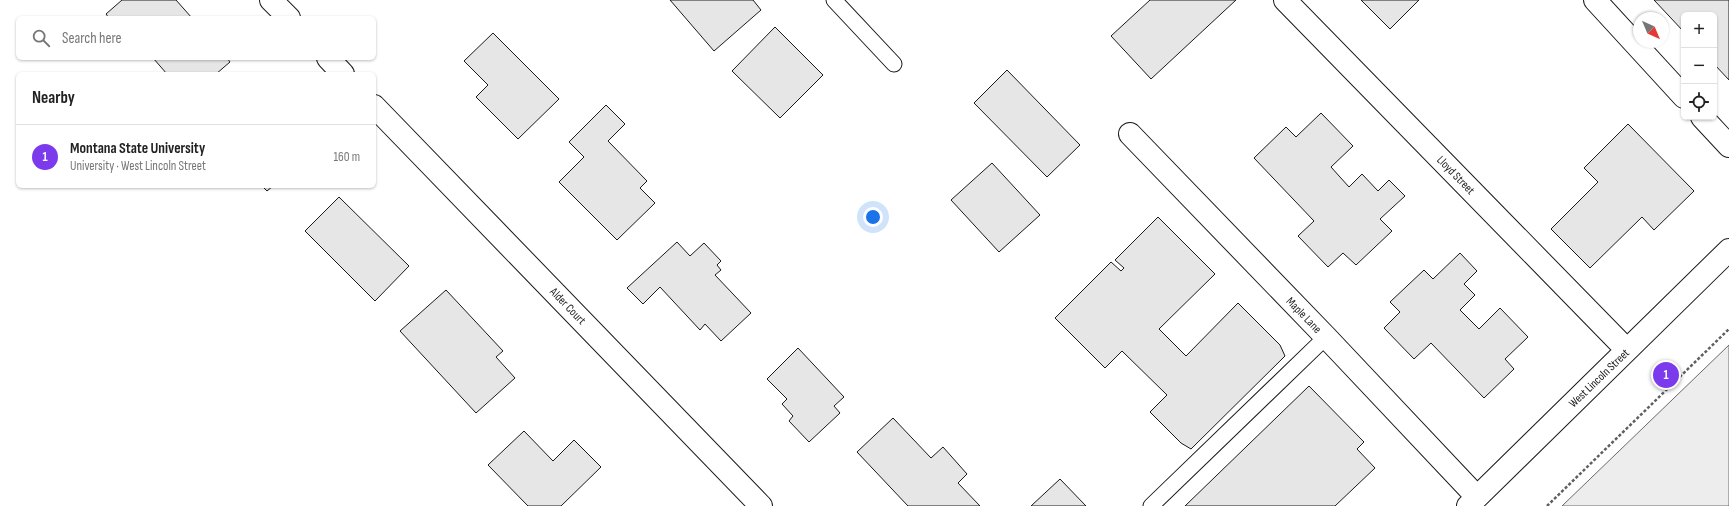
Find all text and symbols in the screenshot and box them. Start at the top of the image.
north arrow [1633,12,1669,48]
map controls [1681,12,1717,120]
button: + [1681,12,1717,48]
search box [16,16,376,60]
icon: search [30,27,52,49]
text: Search here [62,29,122,48]
button: − [1681,48,1717,84]
button: locate [1681,84,1717,120]
text: Nearby [32,88,75,108]
text: Montana State University [70,139,205,158]
text: 1 [42,149,48,165]
text: 160 m [334,149,360,165]
street label: Lloyd Street [1433,153,1478,198]
text: University · West Lincoln Street [70,158,206,174]
your location [863,207,883,227]
street label: Alder Court [546,284,589,328]
street label: Maple Lane [1283,294,1325,337]
street label: West Lincoln Street [1566,345,1633,411]
pin: 1 [1653,360,1679,390]

